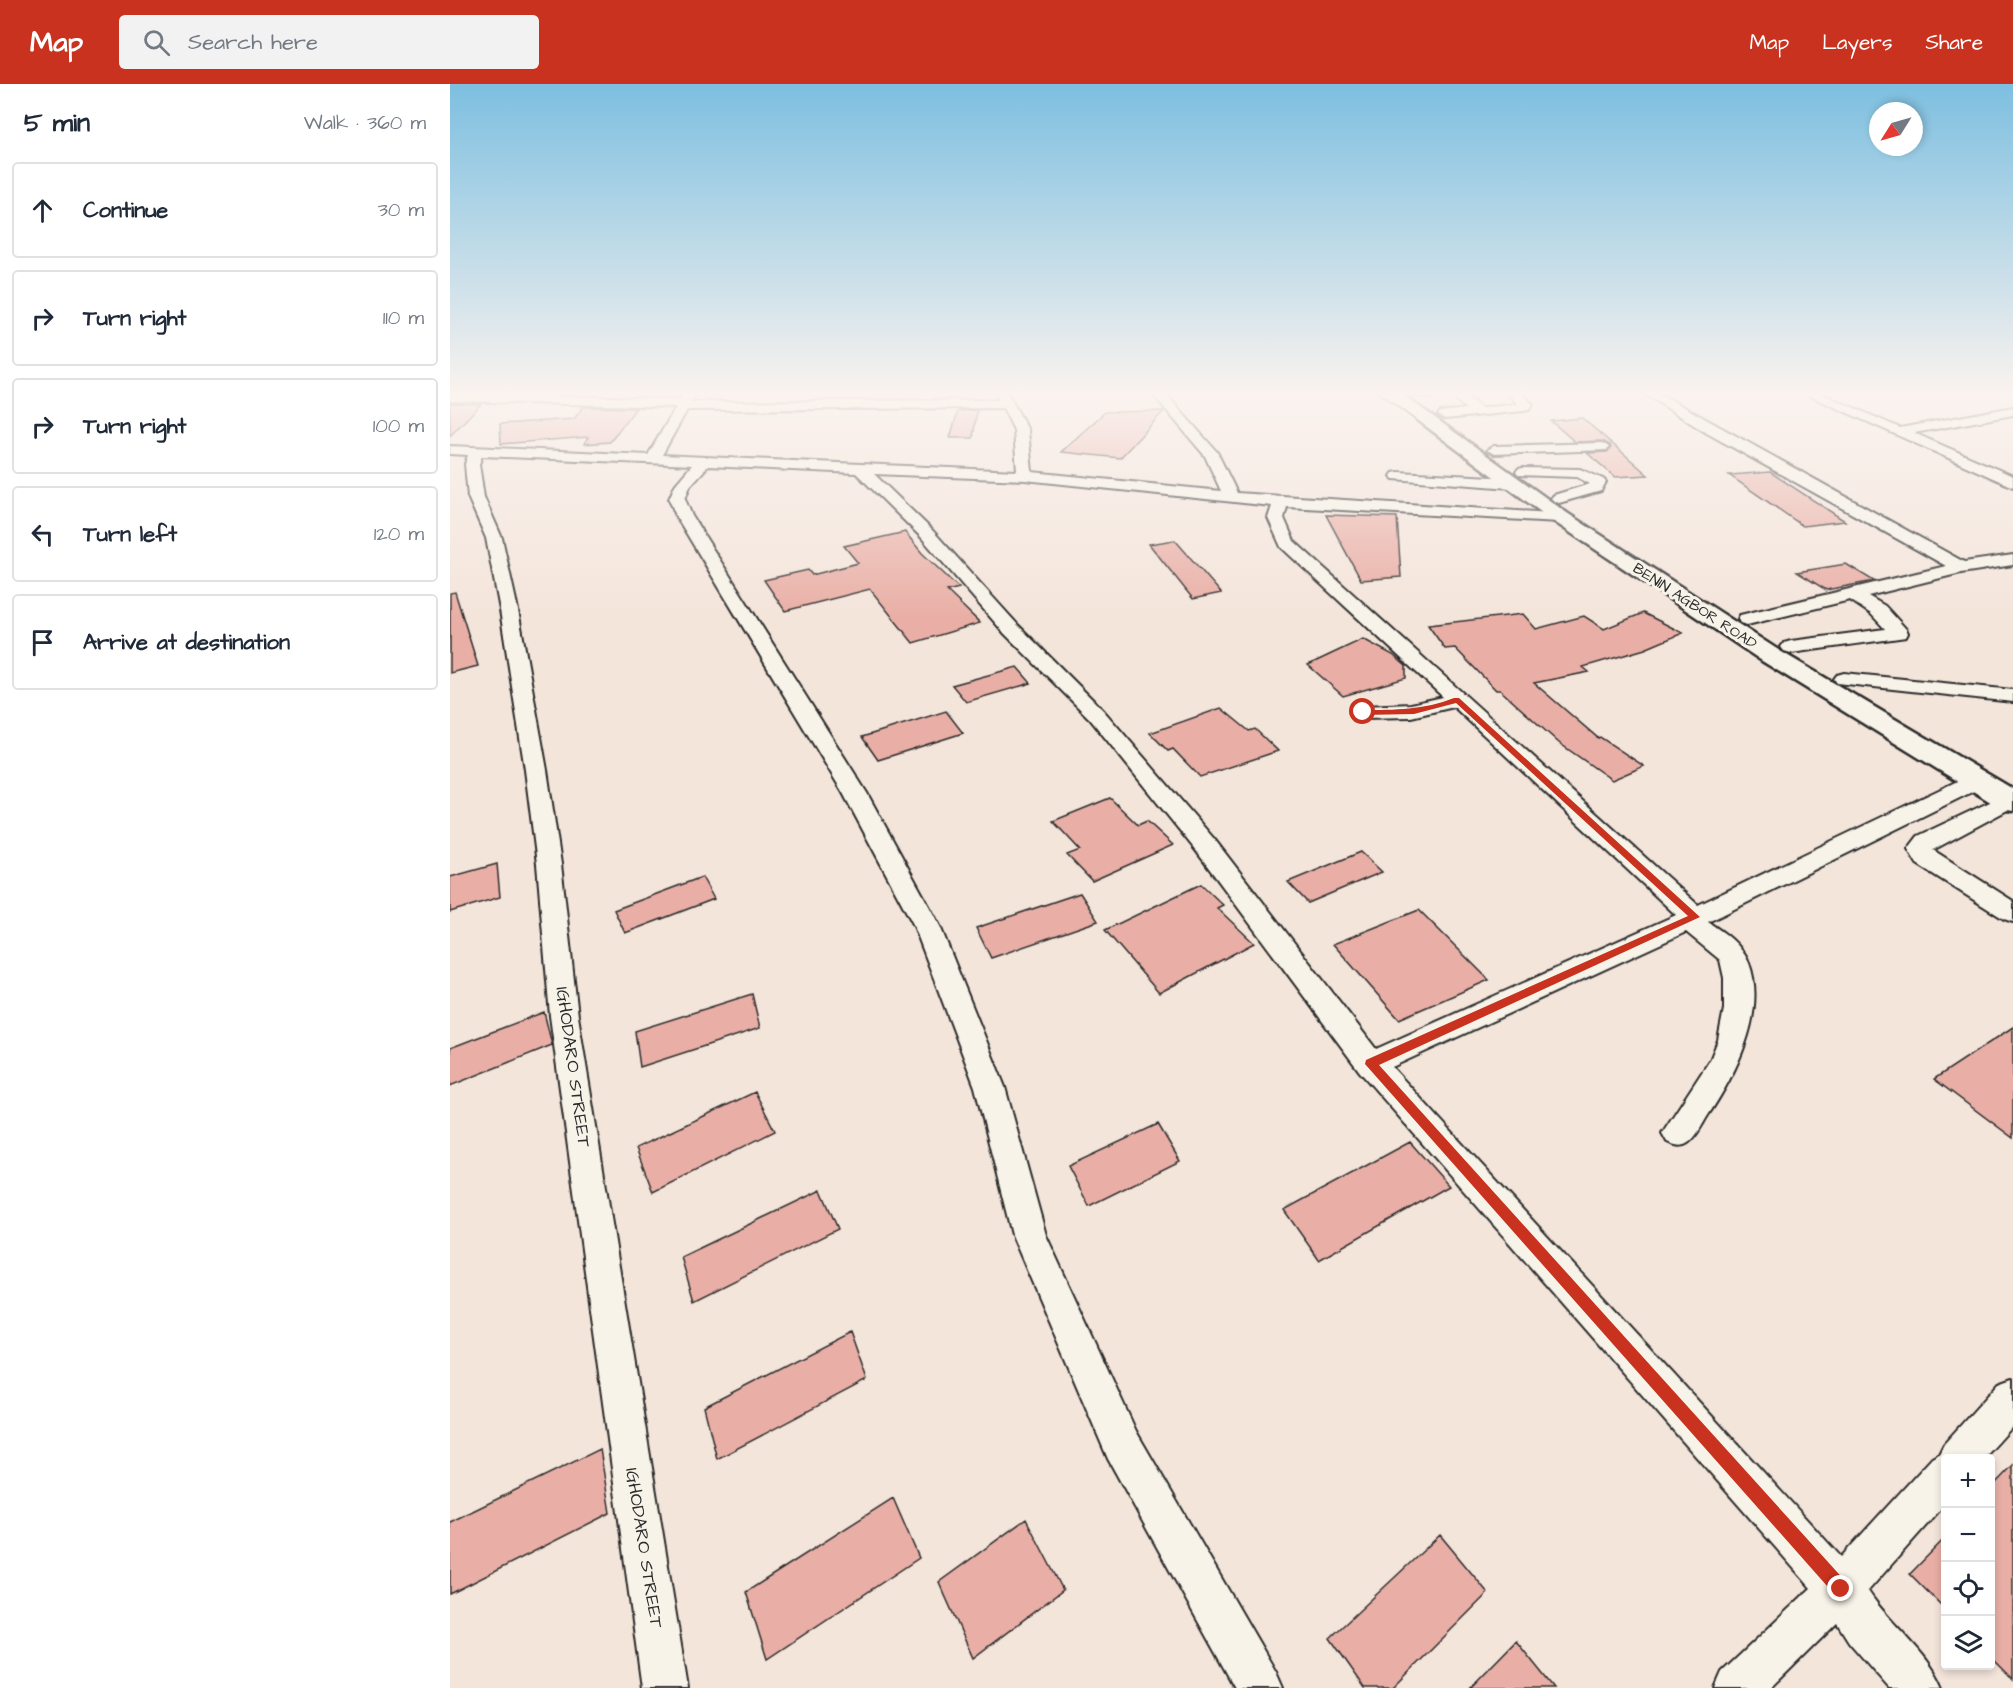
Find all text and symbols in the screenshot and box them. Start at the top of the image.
search box [119,15,539,69]
text: Map [30,23,83,62]
icon: search [140,26,173,59]
text: Search here [188,27,318,58]
text: Map [1749,28,1789,57]
text: Layers [1822,28,1892,57]
text: Share [1925,28,1983,57]
north arrow [1869,102,1923,156]
text: 5 min [24,105,90,141]
text: Walk · 360 m [304,109,426,137]
icon: ahead [26,194,59,227]
text: Continue [83,195,168,226]
text: 30 m [378,196,424,224]
icon: right [26,302,59,335]
text: Turn right [83,303,186,334]
text: 110 m [383,304,424,332]
icon: right [26,410,59,443]
text: Turn right [83,411,186,442]
text: 100 m [373,412,424,440]
icon: left [26,518,59,551]
text: Turn left [83,519,177,550]
text: 120 m [374,520,424,548]
street label: BENIN AGBOR ROAD [1629,558,1761,654]
icon: arrive [26,626,59,659]
text: Arrive at destination [83,627,290,658]
route start [1349,698,1375,724]
street label: IGHODARO STREET [549,985,597,1150]
map controls [1941,1454,1995,1670]
button: + [1941,1454,1995,1508]
street label: IGHODARO STREET [619,1466,669,1631]
button: − [1941,1508,1995,1562]
button: locate [1941,1562,1995,1616]
route end [1827,1575,1853,1601]
button: layers [1941,1616,1995,1670]

